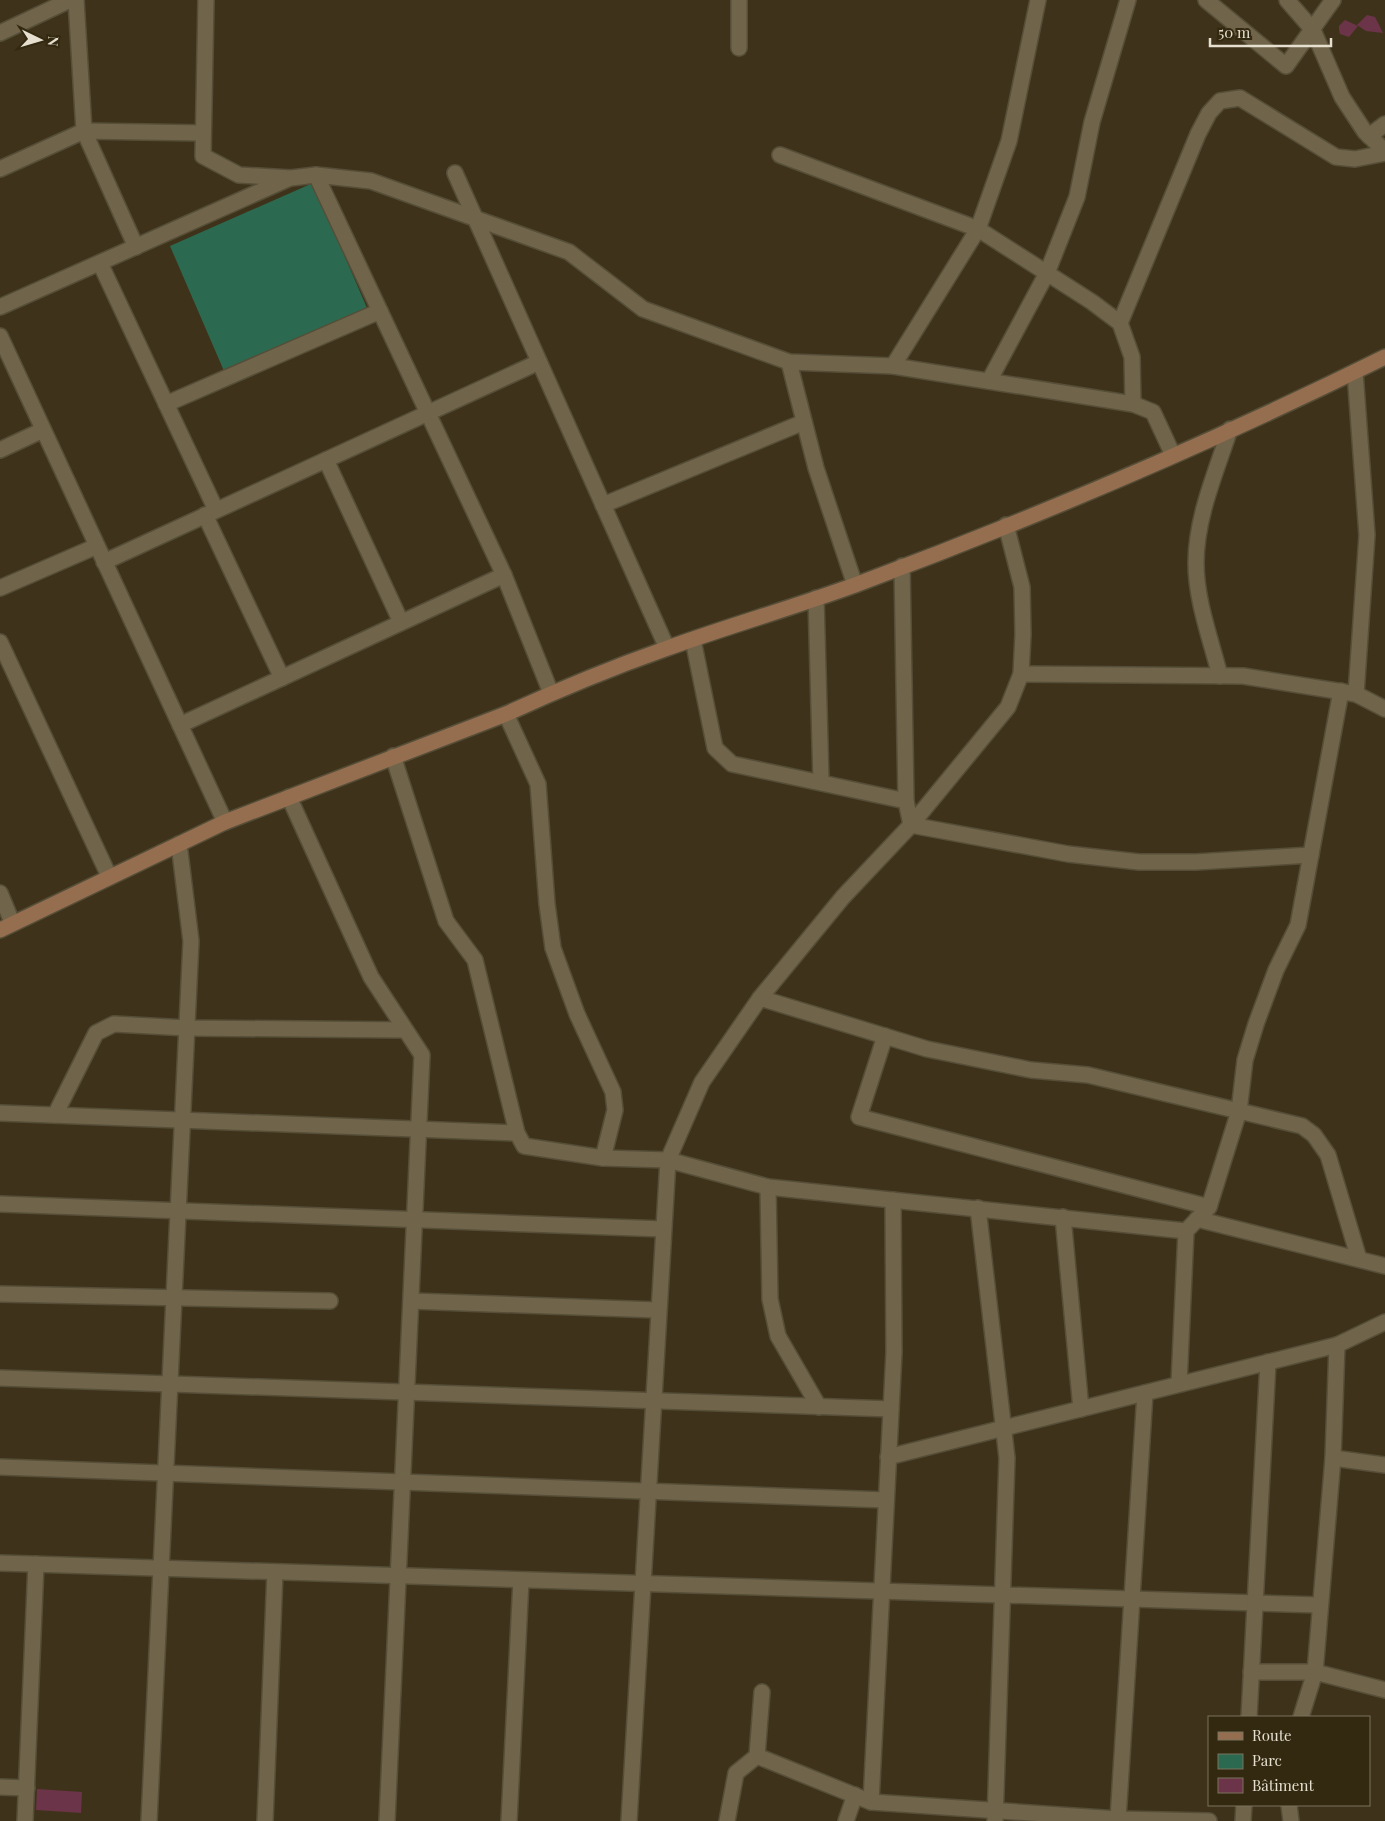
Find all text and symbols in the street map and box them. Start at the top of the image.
north arrow [15,15,65,65]
scale bar [1210,15,1331,47]
text: 50 m [1218,22,1251,42]
text: N [44,35,63,47]
legend [1208,1716,1370,1806]
text: Route [1252,1725,1292,1745]
text: Parc [1252,1750,1282,1770]
text: Bâtiment [1252,1775,1314,1795]

